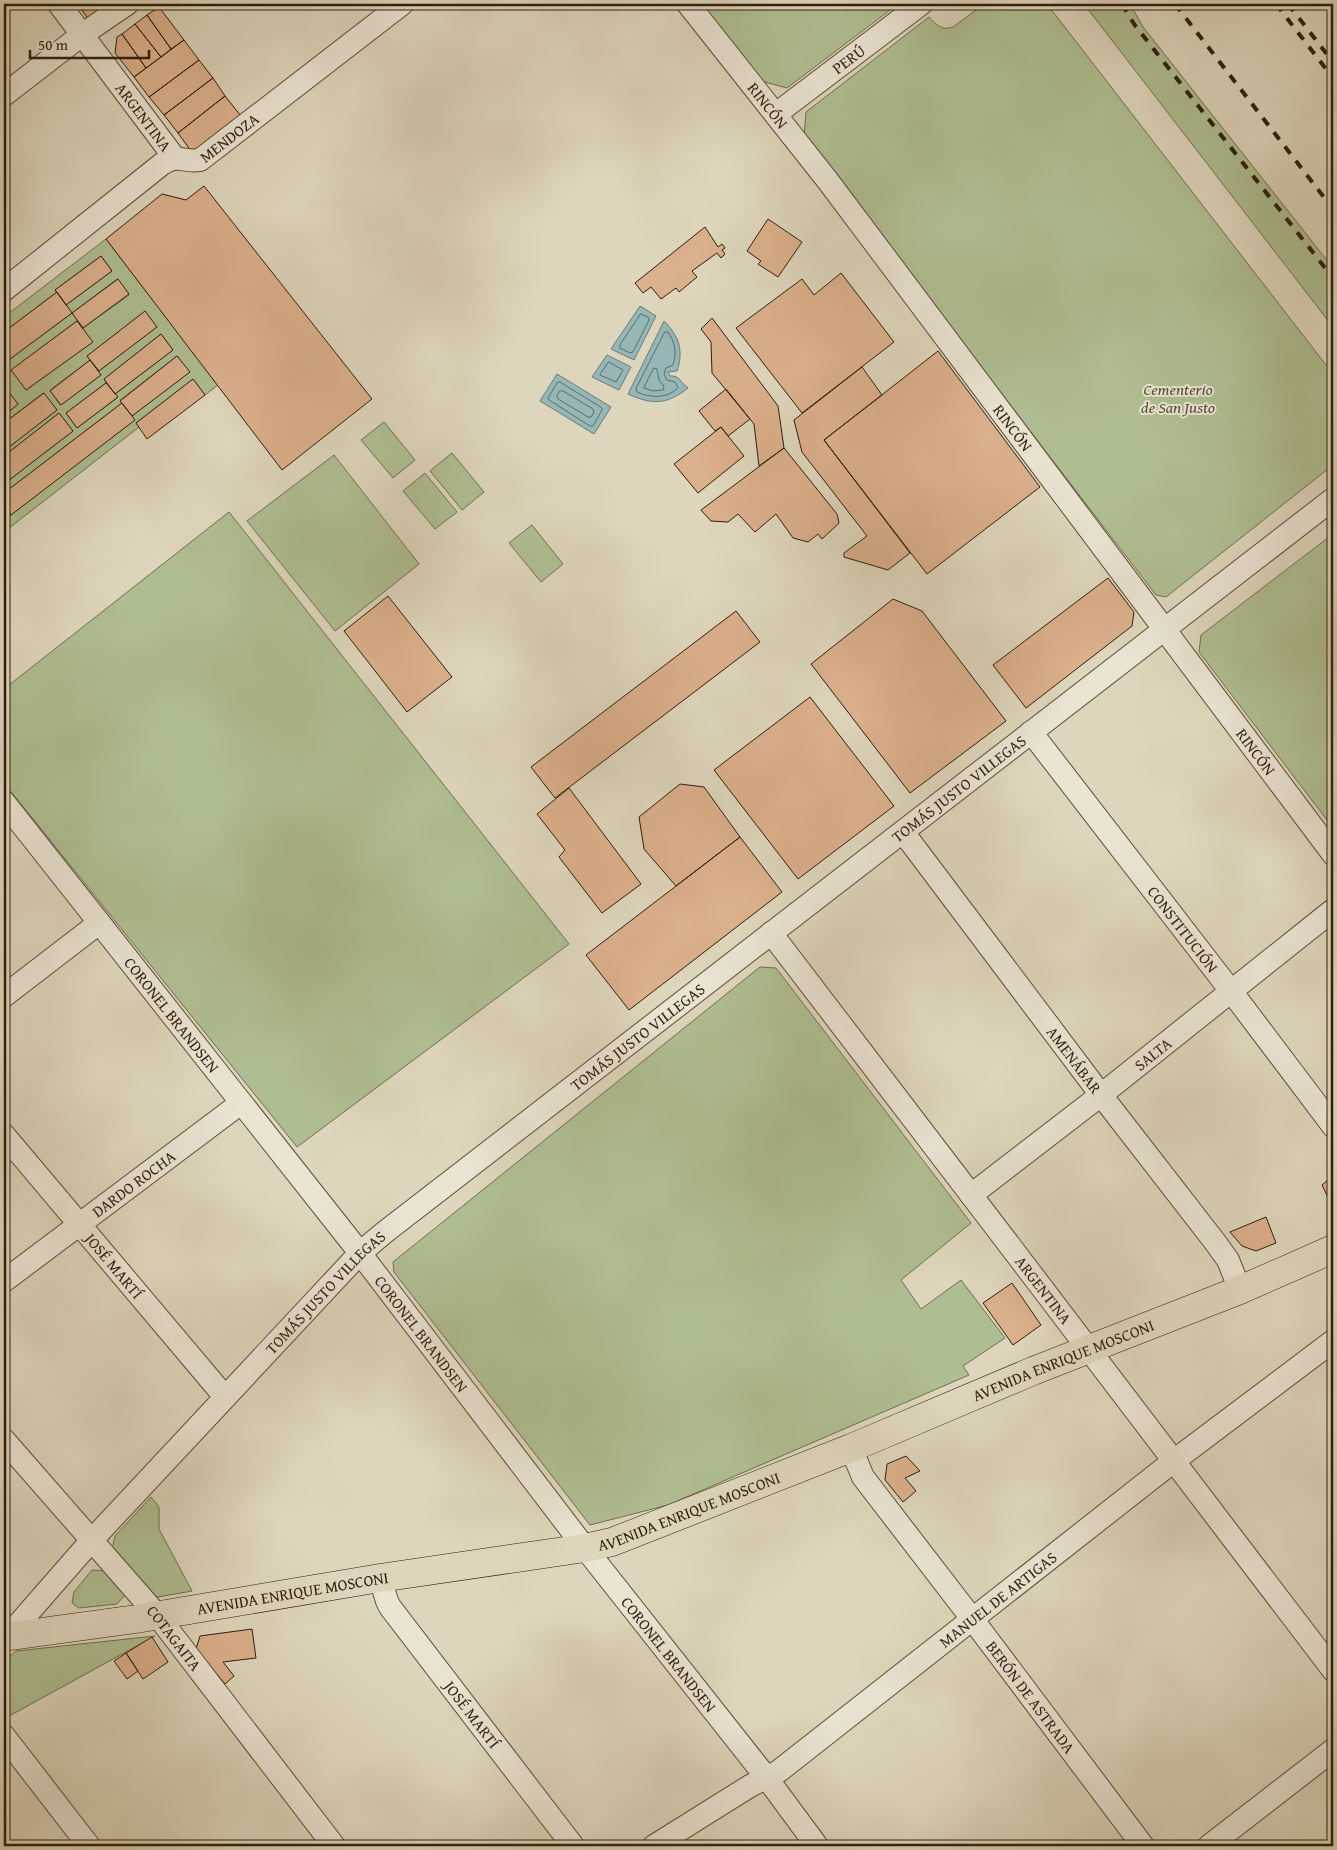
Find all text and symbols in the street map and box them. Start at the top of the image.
scale bar [30,28,149,60]
text: 50 m [38,34,69,55]
street label: PERÚ [827,38,871,80]
street label: ARGENTINA [110,77,178,157]
street label: RINCÓN [742,77,794,134]
street label: MENDOZA [194,107,264,168]
park label: Cementerio de San Justo [1141,377,1215,419]
street label: RINCÓN [987,399,1039,457]
street label: RINCÓN [1230,723,1282,781]
street label: TOMÁS JUSTO VILLEGAS [886,729,1031,848]
street label: CONSTITUCIÓN [1142,881,1225,978]
street label: CORONEL BRANDSEN [119,952,226,1078]
street label: TOMÁS JUSTO VILLEGAS [565,977,710,1097]
street label: AMENÁBAR [1041,1021,1108,1099]
street label: SALTA [1129,1031,1177,1076]
street label: DARDO ROCHA [87,1144,181,1223]
street label: TOMÁS JUSTO VILLEGAS [259,1224,391,1359]
street label: JOSÉ MARTÍ [78,1226,150,1305]
street label: ARGENTINA [1010,1250,1078,1329]
street label: CORONEL BRANDSEN [369,1270,474,1398]
street label: AVENIDA ENRIQUE MOSCONI [969,1313,1158,1407]
street label: AVENIDA ENRIQUE MOSCONI [595,1465,784,1557]
street label: MANUEL DE ARTIGAS [934,1545,1062,1653]
street label: AVENIDA ENRIQUE MOSCONI [195,1565,390,1621]
street label: CORONEL BRANDSEN [616,1591,723,1718]
street label: COTAGAITA [141,1599,208,1676]
street label: BERÓN DE ASTRADA [980,1635,1081,1759]
street label: JOSÉ MARTÍ [437,1674,507,1754]

